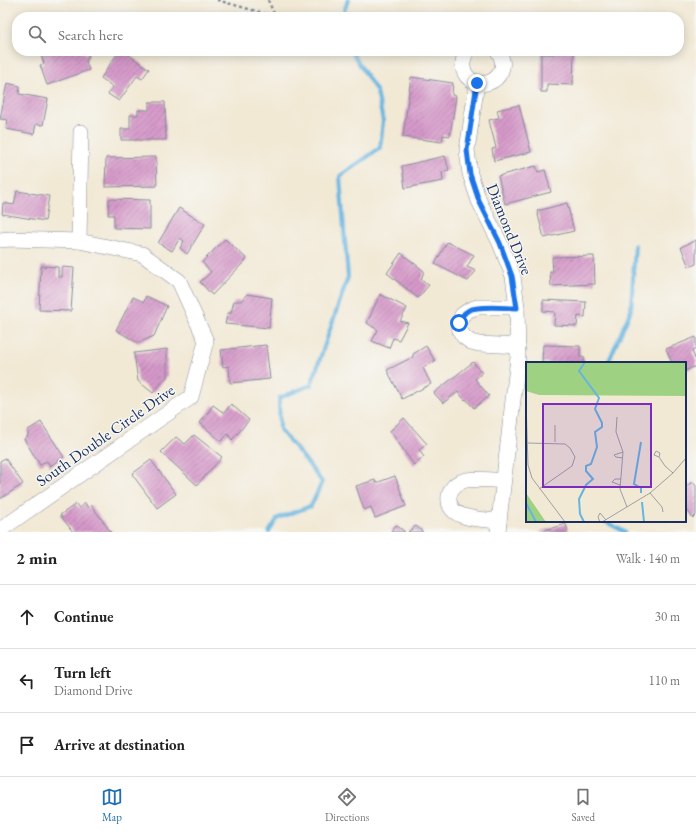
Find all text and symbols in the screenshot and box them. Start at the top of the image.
search box [12,12,684,56]
icon: search [26,23,48,45]
text: Search here [58,25,123,44]
route end [468,74,486,92]
street label: Diamond Drive [482,180,537,278]
route start [450,314,468,332]
inset map [526,362,686,522]
street label: South Double Circle Drive [32,380,179,491]
text: 2 min [16,547,57,569]
text: Walk · 140 m [616,550,680,567]
icon: ahead [16,606,38,628]
text: Continue [54,607,114,626]
text: 30 m [655,608,680,625]
text: Turn left [54,663,111,682]
icon: left [16,670,38,692]
text: 110 m [649,672,680,689]
text: Diamond Drive [54,682,133,699]
icon: arrive [16,734,38,756]
text: Arrive at destination [54,735,185,754]
tab: Map [101,786,123,824]
tab: Directions [325,786,369,824]
tab: Saved [571,786,595,824]

